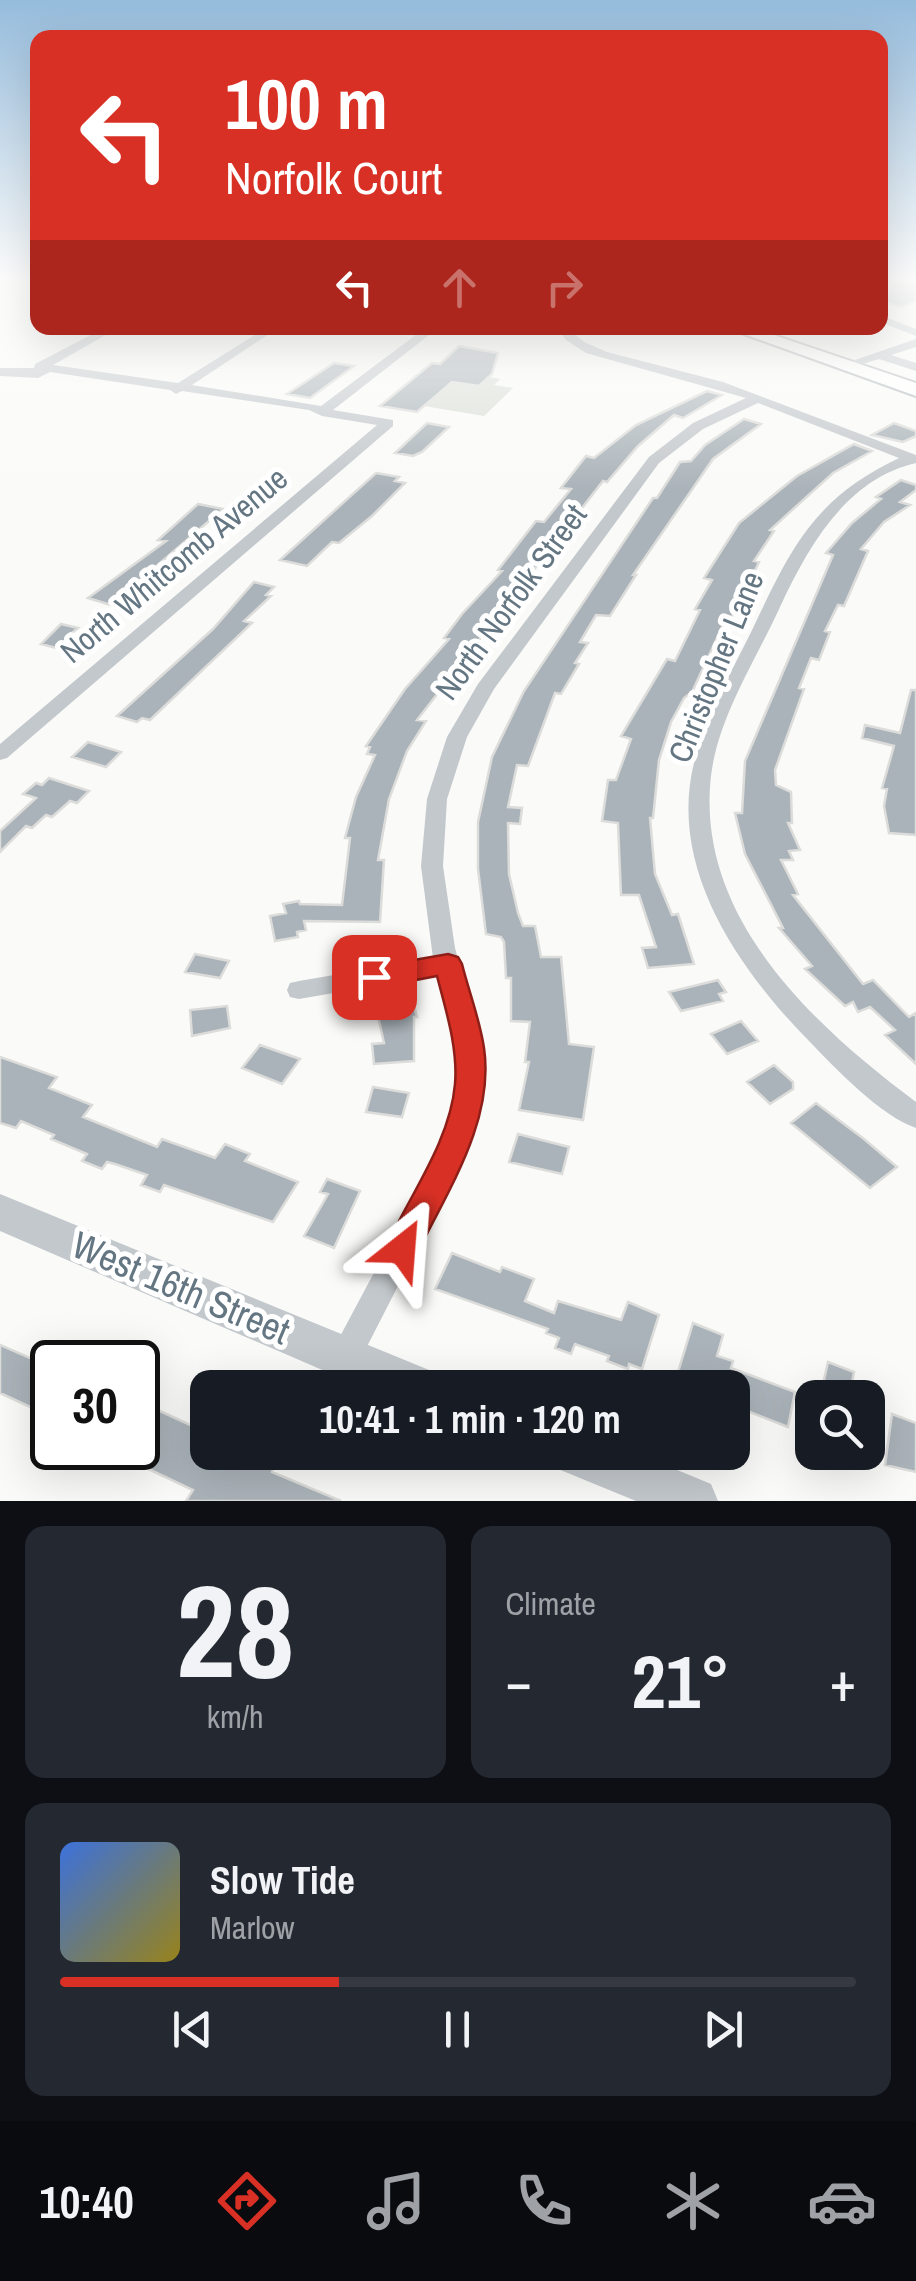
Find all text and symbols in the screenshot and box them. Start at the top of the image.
text: 100 m [225,57,388,151]
icon: left [60,70,190,200]
text: Norfolk Court [225,147,442,208]
icon: left [327,260,382,315]
icon: ahead [432,260,487,315]
icon: right [537,260,592,315]
street label: North Whitcomb Avenue [51,457,296,672]
street label: North Norfolk Street [425,495,596,708]
street label: Christopher Lane [658,565,773,769]
pin [332,935,417,1020]
icon: arrive [347,950,402,1005]
position arrow [350,1197,454,1301]
street label: West 16th Street [65,1219,298,1356]
speed limit sign: 30 [30,1340,160,1470]
map controls [795,1380,885,1470]
button: search [795,1380,885,1470]
text: 10:41 · 1 min · 120 m [319,1394,621,1445]
text: 28 [176,1542,295,1718]
text: Climate [506,1582,596,1625]
text: 21° [632,1630,730,1731]
text: − [506,1644,532,1718]
text: + [830,1644,856,1718]
text: km/h [207,1695,264,1738]
text: Slow Tide [210,1855,355,1906]
text: Marlow [210,1906,295,1949]
icon: previous [165,2002,220,2057]
icon: pause [430,2002,485,2057]
icon: next [696,2002,751,2057]
icon: directions [212,2166,282,2236]
icon: music [361,2166,431,2236]
icon: phone [509,2166,579,2236]
icon: climate [658,2166,728,2236]
icon: car [807,2166,877,2236]
text: 10:40 [39,2171,134,2232]

